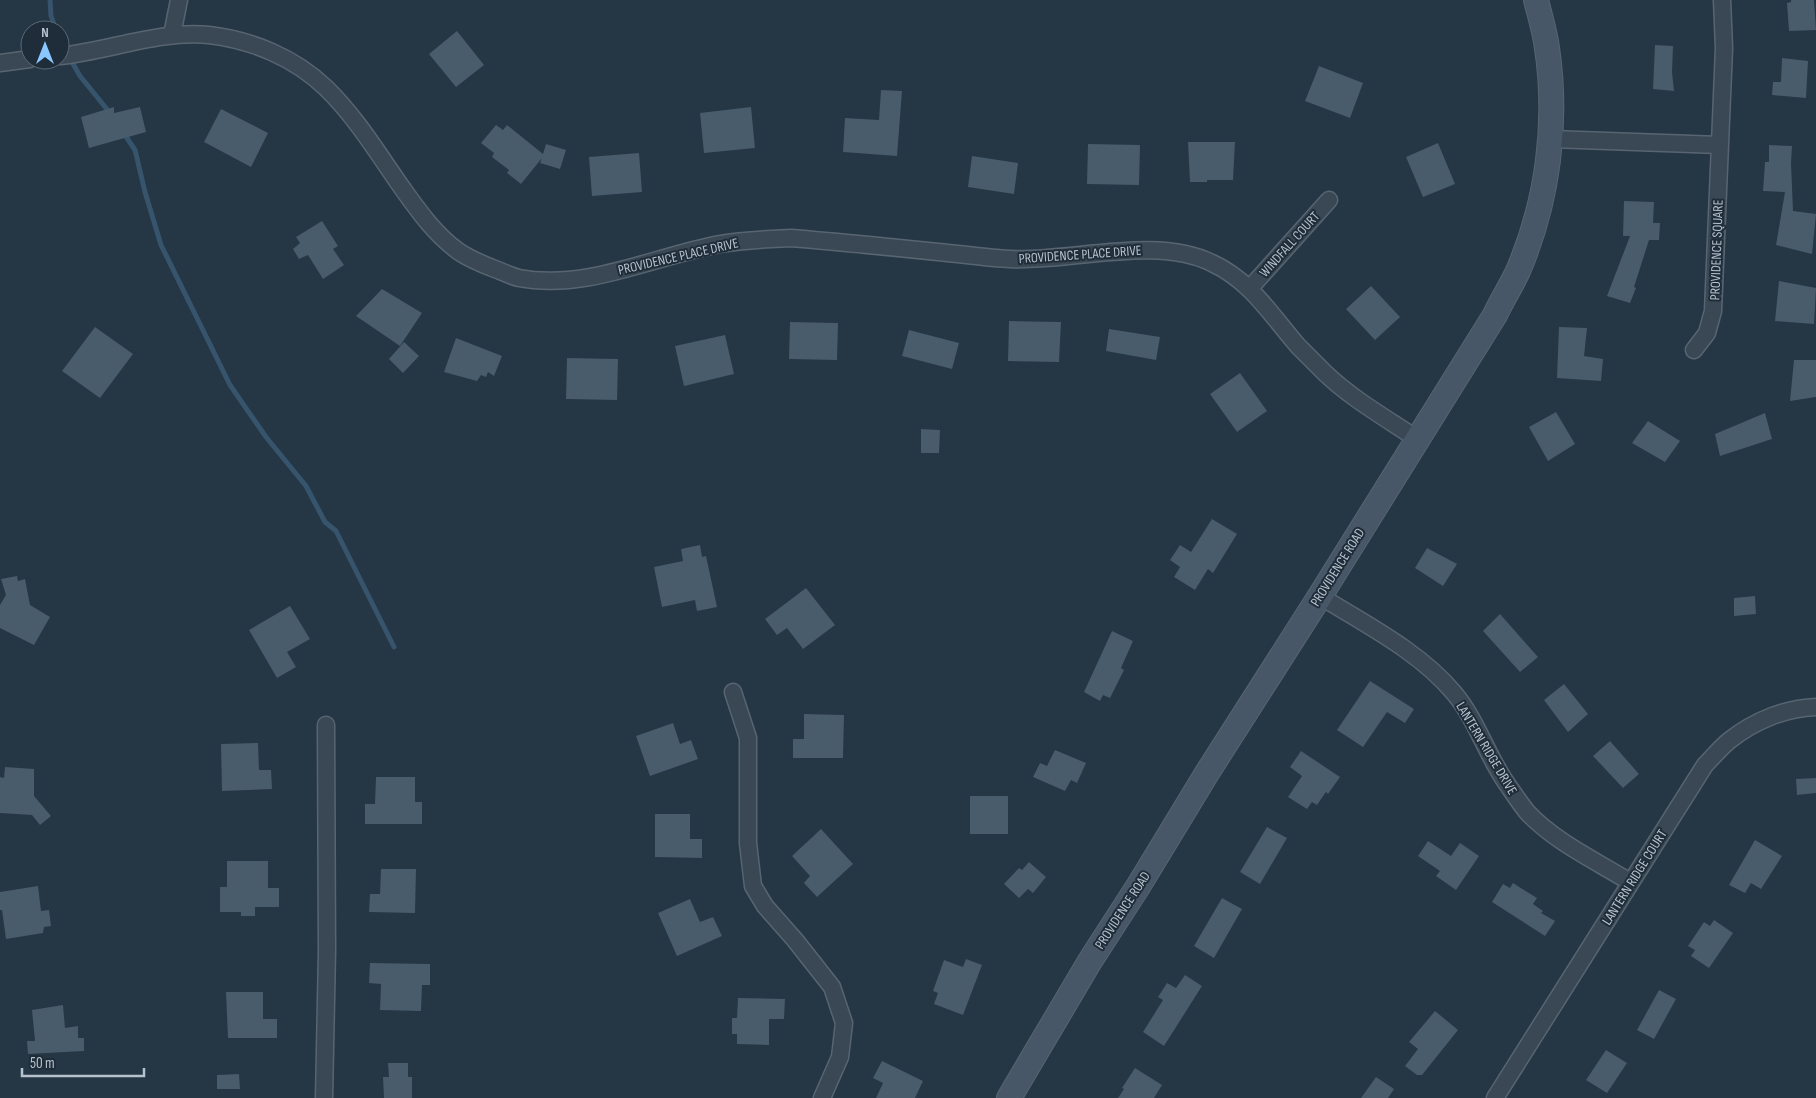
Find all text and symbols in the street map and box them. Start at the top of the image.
north arrow [20,20,70,70]
text: N [41,24,49,41]
street label: PROVIDENCE SQUARE [1706,199,1727,301]
street label: WINDFALL COURT [1256,208,1323,281]
street label: PROVIDENCE PLACE DRIVE [616,234,740,279]
street label: PROVIDENCE PLACE DRIVE [1018,242,1142,267]
street label: PROVIDENCE ROAD [1307,525,1368,609]
street label: LANTERN RIDGE DRIVE [1452,699,1521,798]
street label: LANTERN RIDGE COURT [1598,826,1671,928]
street label: PROVIDENCE ROAD [1091,868,1154,952]
scale bar [22,1046,145,1078]
text: 50 m [30,1054,55,1073]

